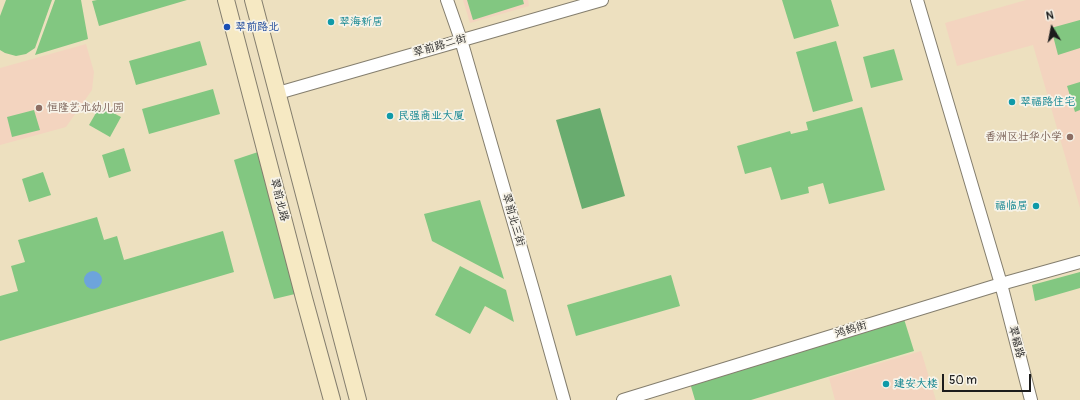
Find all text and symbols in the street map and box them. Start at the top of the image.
north arrow [1032,8,1072,48]
text: N [1045,9,1055,23]
place label: 翠海新居 [339,15,383,29]
marker: 翠海新居 [326,17,336,27]
place label: 翠前路北 [235,20,279,34]
marker: 翠前路北 [222,22,232,32]
street label: 翠前路二街 [412,32,468,60]
place label: 翠福路住宅 [1020,95,1075,109]
marker: 翠福路住宅 [1007,97,1017,107]
place label: 恒隆艺术幼儿园 [47,101,124,115]
marker: 恒隆艺术幼儿园 [34,103,44,113]
place label: 民强商业大厦 [398,109,464,123]
marker: 民强商业大厦 [385,111,395,121]
place label: 香洲区壮华小学 [985,130,1062,144]
marker: 香洲区壮华小学 [1065,132,1075,142]
street label: 翠前北路 [267,177,291,223]
street label: 翠前北三街 [499,192,527,248]
place label: 福临居 [995,199,1028,213]
marker: 福临居 [1031,201,1041,211]
street label: 鸿鹄街 [833,319,869,341]
street label: 翠福路 [1006,324,1026,360]
scale bar [944,366,1033,392]
text: 50 m [949,373,977,388]
place label: 建安大楼 [894,377,938,391]
marker: 建安大楼 [881,379,891,389]

